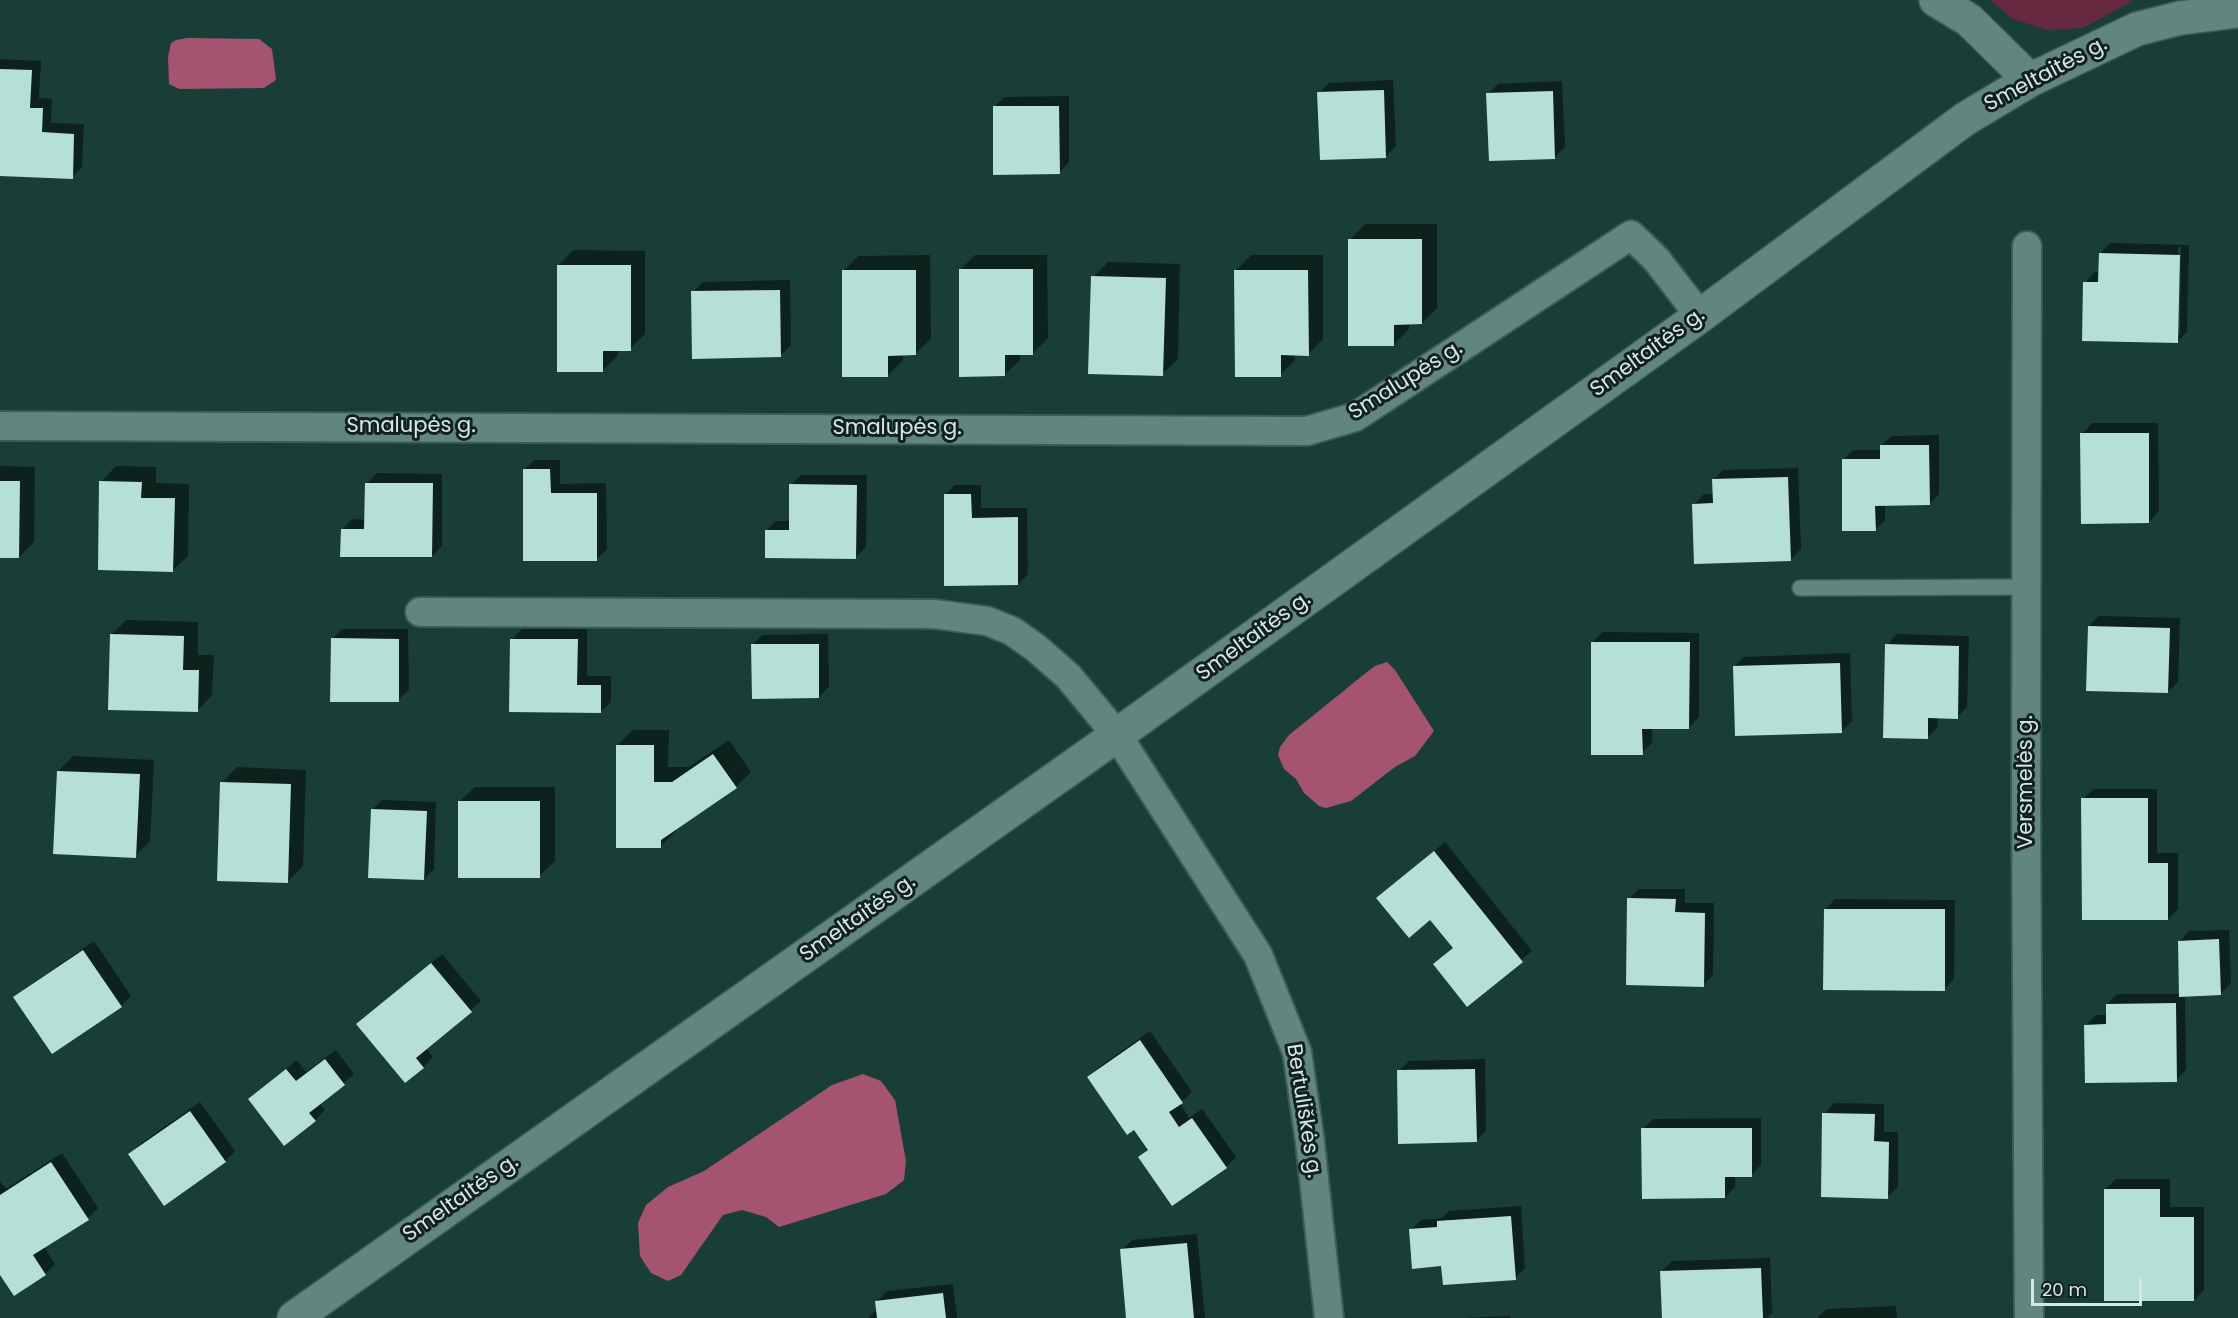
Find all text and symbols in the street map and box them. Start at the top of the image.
street label: Smeltaitės g. [1980,32,2112,118]
street label: Smeltaitės g. [1586,303,1710,403]
street label: Smalupės g. [1345,336,1467,426]
street label: Smalupės g. [346,414,476,440]
street label: Smalupės g. [832,416,962,442]
street label: Smeltaitės g. [1192,587,1316,687]
street label: Versmelės g. [2014,715,2040,849]
street label: Smeltaitės g. [795,870,921,968]
street label: Bertuliškės g. [1280,1042,1326,1180]
street label: Smeltaitės g. [398,1150,524,1248]
scale bar [2034,1267,2145,1305]
text: 20 m [2042,1277,2087,1302]

